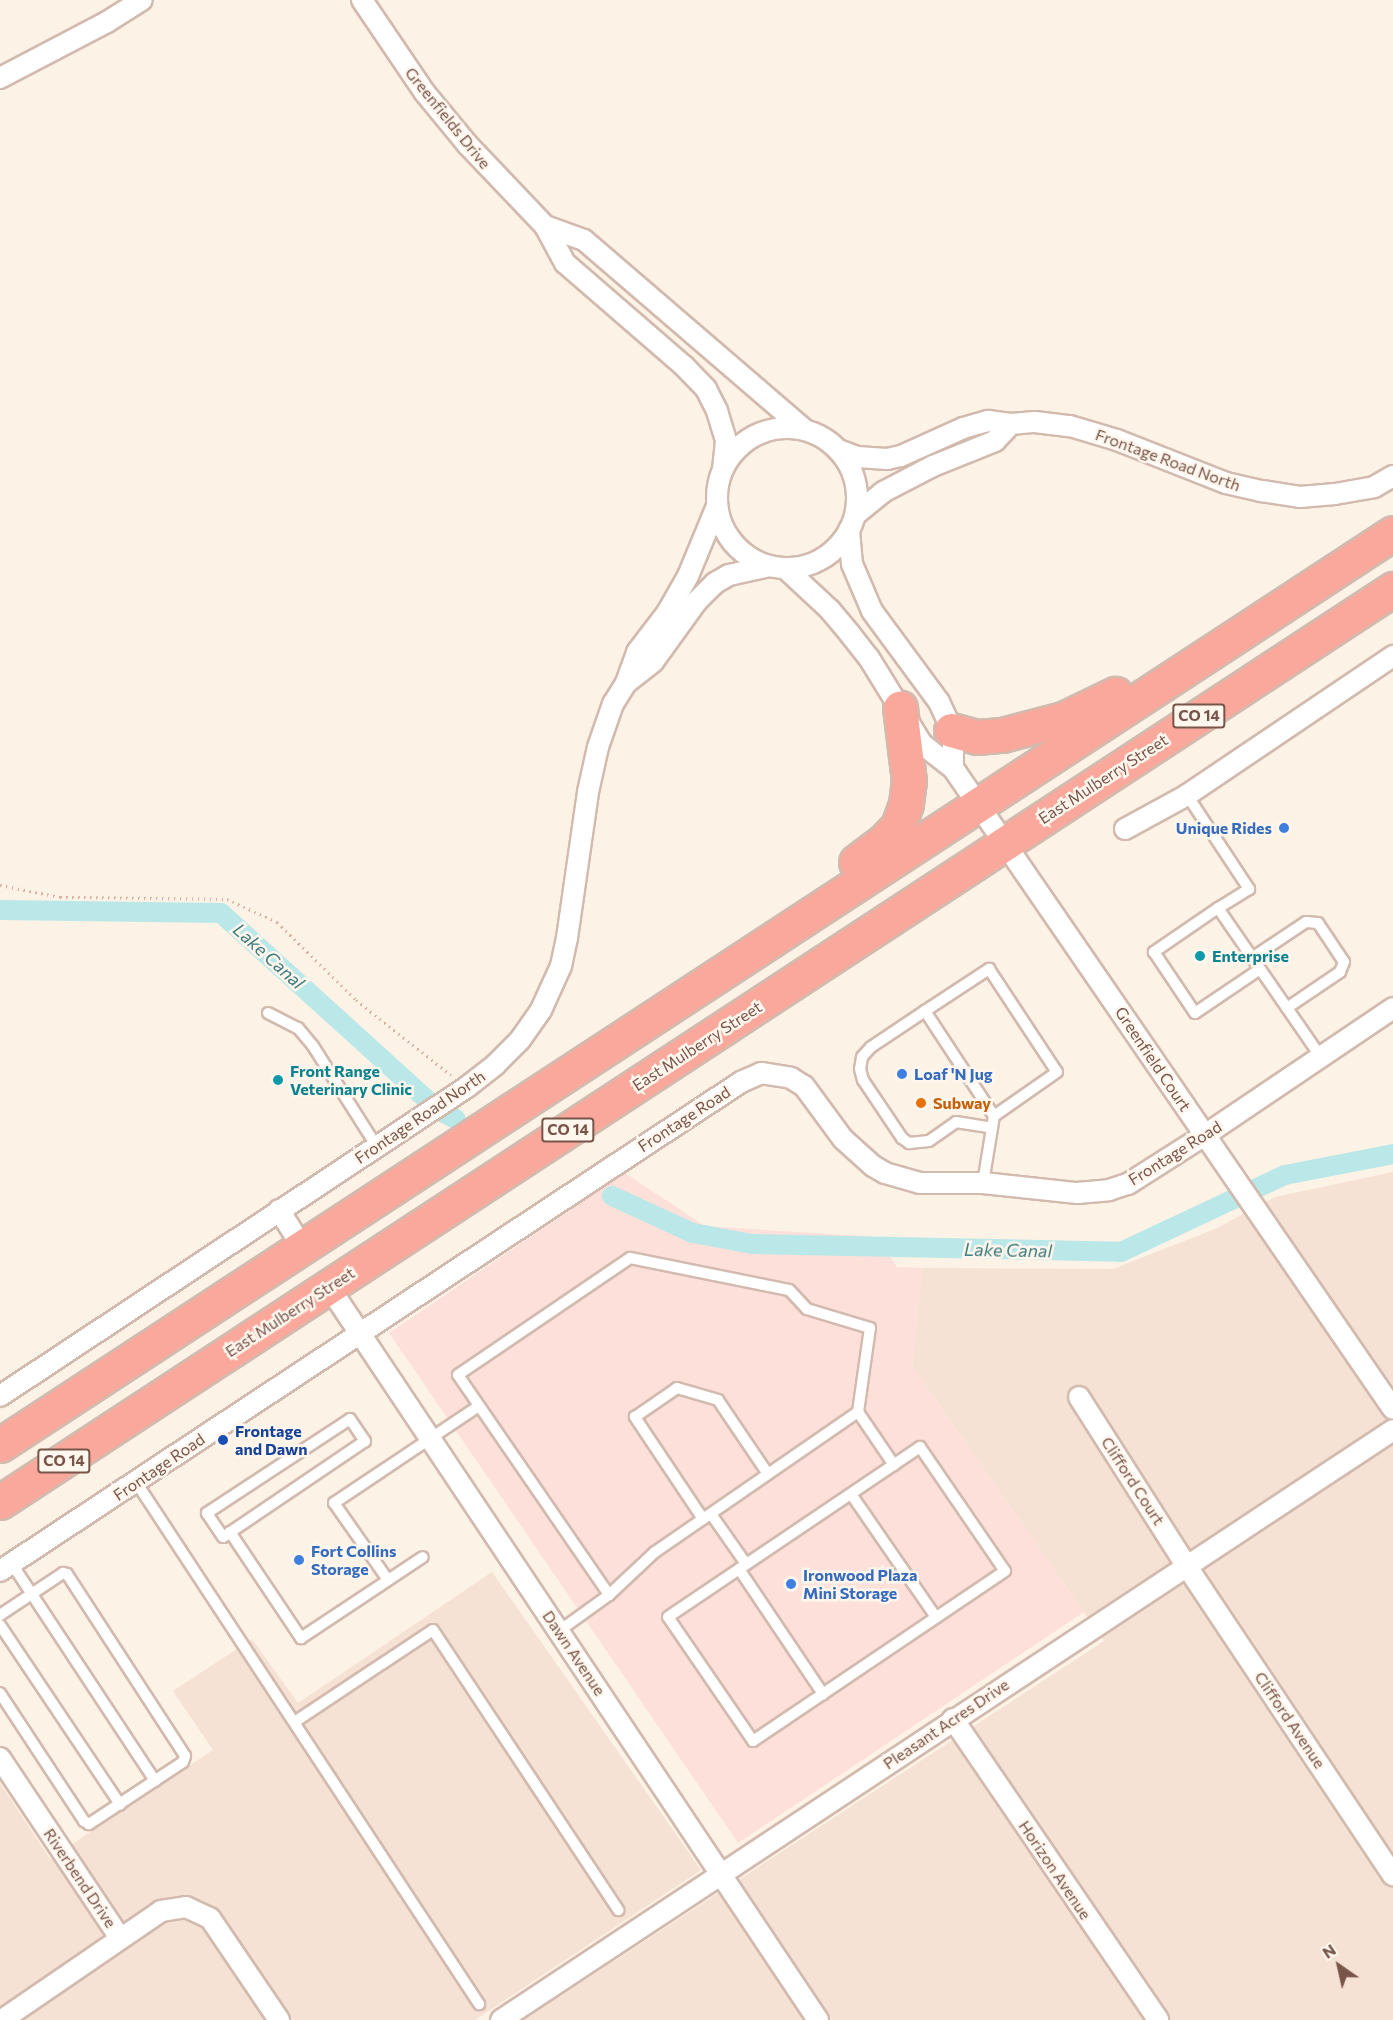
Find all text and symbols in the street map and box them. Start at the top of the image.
street label: Greenfields Drive [401,63,495,173]
street label: Frontage Road North [1093,425,1243,495]
road number: CO 14 [1172,704,1226,728]
street label: East Mulberry Street [1035,730,1171,828]
place label: Unique Rides [1176,818,1272,838]
marker: Unique Rides [1277,821,1291,835]
water label: Lake Canal [229,919,309,993]
place label: Enterprise [1212,946,1289,966]
marker: Enterprise [1193,949,1207,963]
street label: East Mulberry Street [629,997,765,1095]
street label: Greenfield Court [1111,1003,1195,1115]
place label: Front Range Veterinary Clinic [290,1061,412,1099]
place label: Loaf 'N Jug [914,1064,993,1084]
street label: Frontage Road North [351,1066,489,1168]
marker: Loaf 'N Jug [895,1067,909,1081]
marker: Front Range Veterinary Clinic [271,1073,285,1087]
street label: Frontage Road [634,1082,734,1156]
place label: Subway [933,1093,991,1113]
marker: Subway [914,1096,928,1110]
street label: Frontage Road [1125,1117,1225,1189]
road number: CO 14 [541,1118,595,1142]
water label: Lake Canal [964,1238,1052,1262]
street label: East Mulberry Street [222,1263,358,1361]
place label: Frontage and Dawn [235,1421,308,1459]
street label: Frontage Road [110,1429,208,1505]
marker: Frontage and Dawn [216,1433,230,1447]
street label: Clifford Court [1097,1433,1169,1529]
road number: CO 14 [37,1449,91,1473]
place label: Fort Collins Storage [311,1541,396,1579]
marker: Fort Collins Storage [292,1553,306,1567]
place label: Ironwood Plaza Mini Storage [803,1565,917,1603]
marker: Ironwood Plaza Mini Storage [784,1577,798,1591]
street label: Dawn Avenue [539,1607,609,1699]
street label: Clifford Avenue [1251,1668,1329,1772]
street label: Pleasant Acres Drive [879,1675,1013,1773]
street label: Horizon Avenue [1015,1817,1095,1923]
street label: Riverbend Drive [40,1825,120,1931]
north arrow [1309,1936,1369,1996]
text: N [1318,1939,1339,1962]

